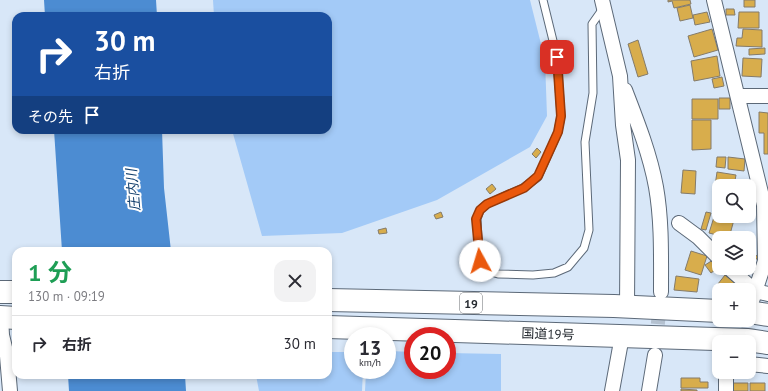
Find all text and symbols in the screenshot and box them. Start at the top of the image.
text: 30 m [94,22,155,59]
icon: right [28,28,80,80]
pin [540,40,574,74]
icon: arrive [546,46,568,68]
text: 右折 [94,61,130,84]
icon: arrive [81,104,103,126]
text: その先 [28,107,73,126]
water label: 庄内川 [122,166,144,212]
map controls [712,179,756,379]
button: search [712,179,756,223]
button: layers [712,231,756,275]
position arrow [459,240,501,282]
text: 1 分 [28,257,72,288]
button: close [274,260,316,302]
button: + [712,283,756,327]
text: 130 m · 09:19 [28,288,105,305]
road number: 19 [460,293,482,313]
street label: 国道19号 [521,325,575,343]
speed limit sign: 20 [404,327,456,379]
icon: right [28,333,50,355]
text: 30 m [283,334,316,353]
text: 右折 [62,335,92,354]
text: 13 [359,335,381,361]
button: − [712,335,756,379]
text: km/h [359,356,381,369]

